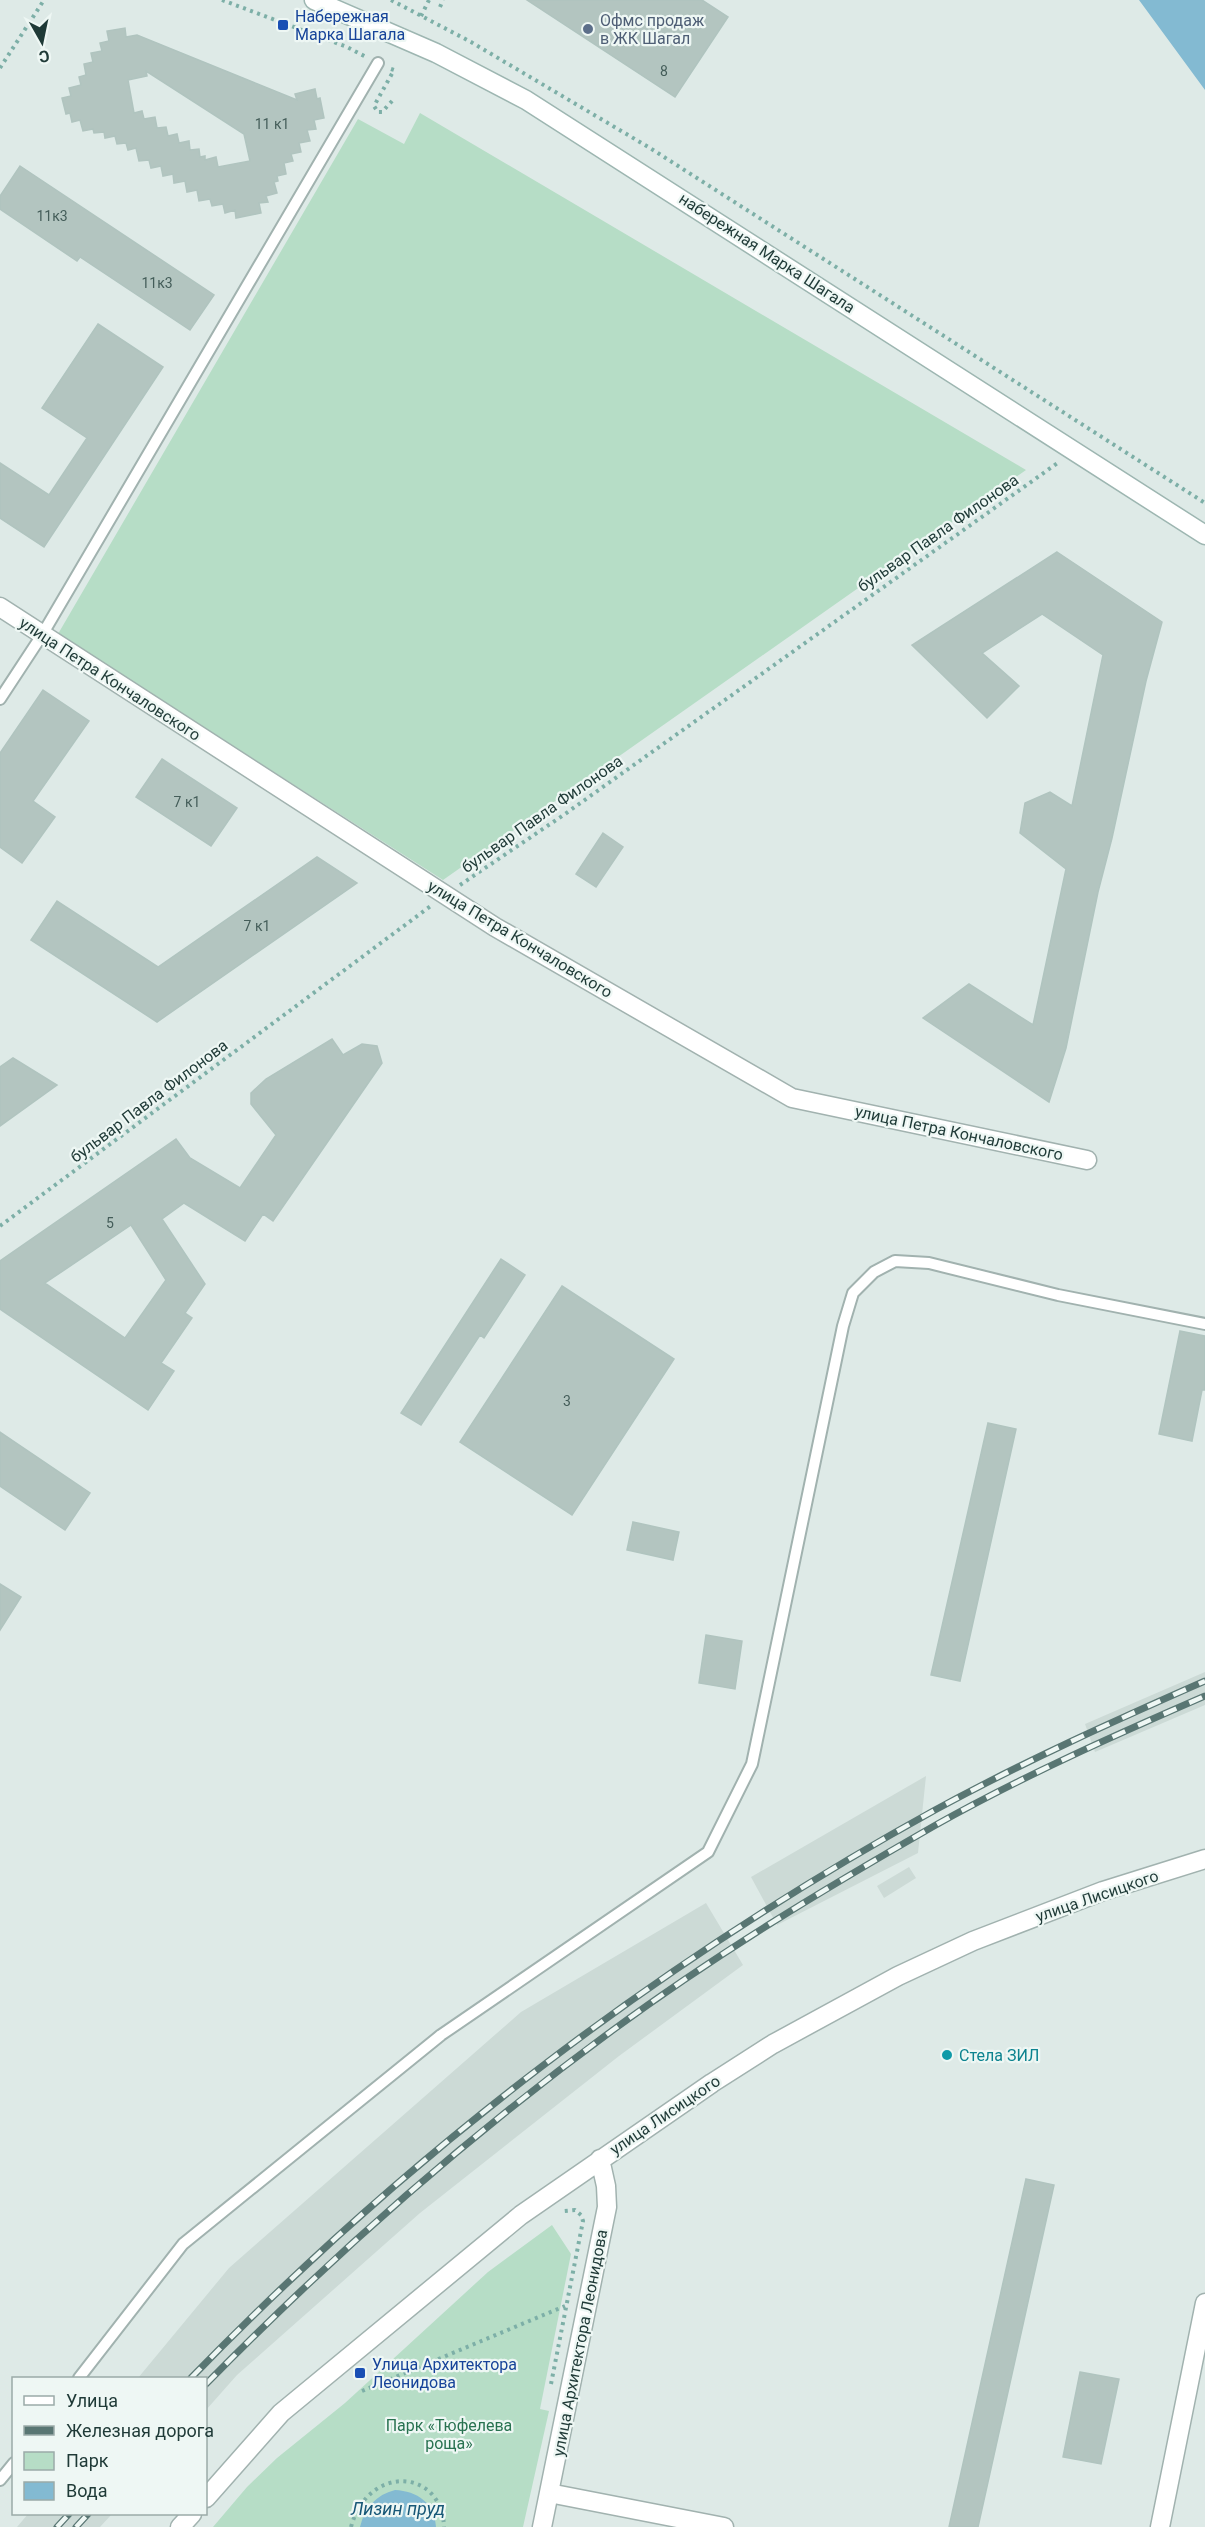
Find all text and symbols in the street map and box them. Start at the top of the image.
place label: Набережная Марка Шагала [295,7,405,44]
place label: Офмс продаж в ЖК Шагал [600,11,705,48]
north arrow [12,12,72,72]
marker: Набережная Марка Шагала [276,18,290,32]
marker: Офмс продаж в ЖК Шагал [581,22,595,36]
text: С [38,46,51,67]
house number: 8 [660,63,668,79]
house number: 11 к1 [255,116,289,132]
street label: набережная Марка Шагала [676,189,858,317]
house number: 11к3 [36,208,68,224]
house number: 11к3 [141,275,173,291]
street label: бульвар Павла Филонова [854,470,1022,596]
street label: улица Петра Кончаловского [16,613,204,745]
street label: бульвар Павла Филонова [458,751,626,877]
house number: 7 к1 [174,794,200,810]
street label: улица Петра Кончаловского [424,876,616,1002]
house number: 7 к1 [244,918,270,934]
street label: бульвар Павла Филонова [67,1036,231,1166]
street label: улица Петра Кончаловского [853,1102,1065,1164]
house number: 5 [106,1215,114,1231]
house number: 3 [563,1393,571,1409]
street label: улица Лисицкого [1033,1866,1161,1926]
place label: Стела ЗИЛ [959,2046,1039,2065]
marker: Стела ЗИЛ [940,2048,954,2062]
street label: улица Лисицкого [606,2071,724,2159]
street label: улица Архитектора Леонидова [549,2228,611,2458]
place label: Улица Архитектора Леонидова [372,2355,517,2392]
marker: Улица Архитектора Леонидова [353,2366,367,2380]
legend [12,2377,207,2515]
text: Улица [66,2390,118,2411]
park label: Парк «Тюфелева роща» [386,2416,512,2453]
text: Железная дорога [66,2420,214,2441]
text: Парк [66,2450,109,2471]
text: Вода [66,2480,108,2501]
water label: Лизин пруд [350,2498,445,2519]

